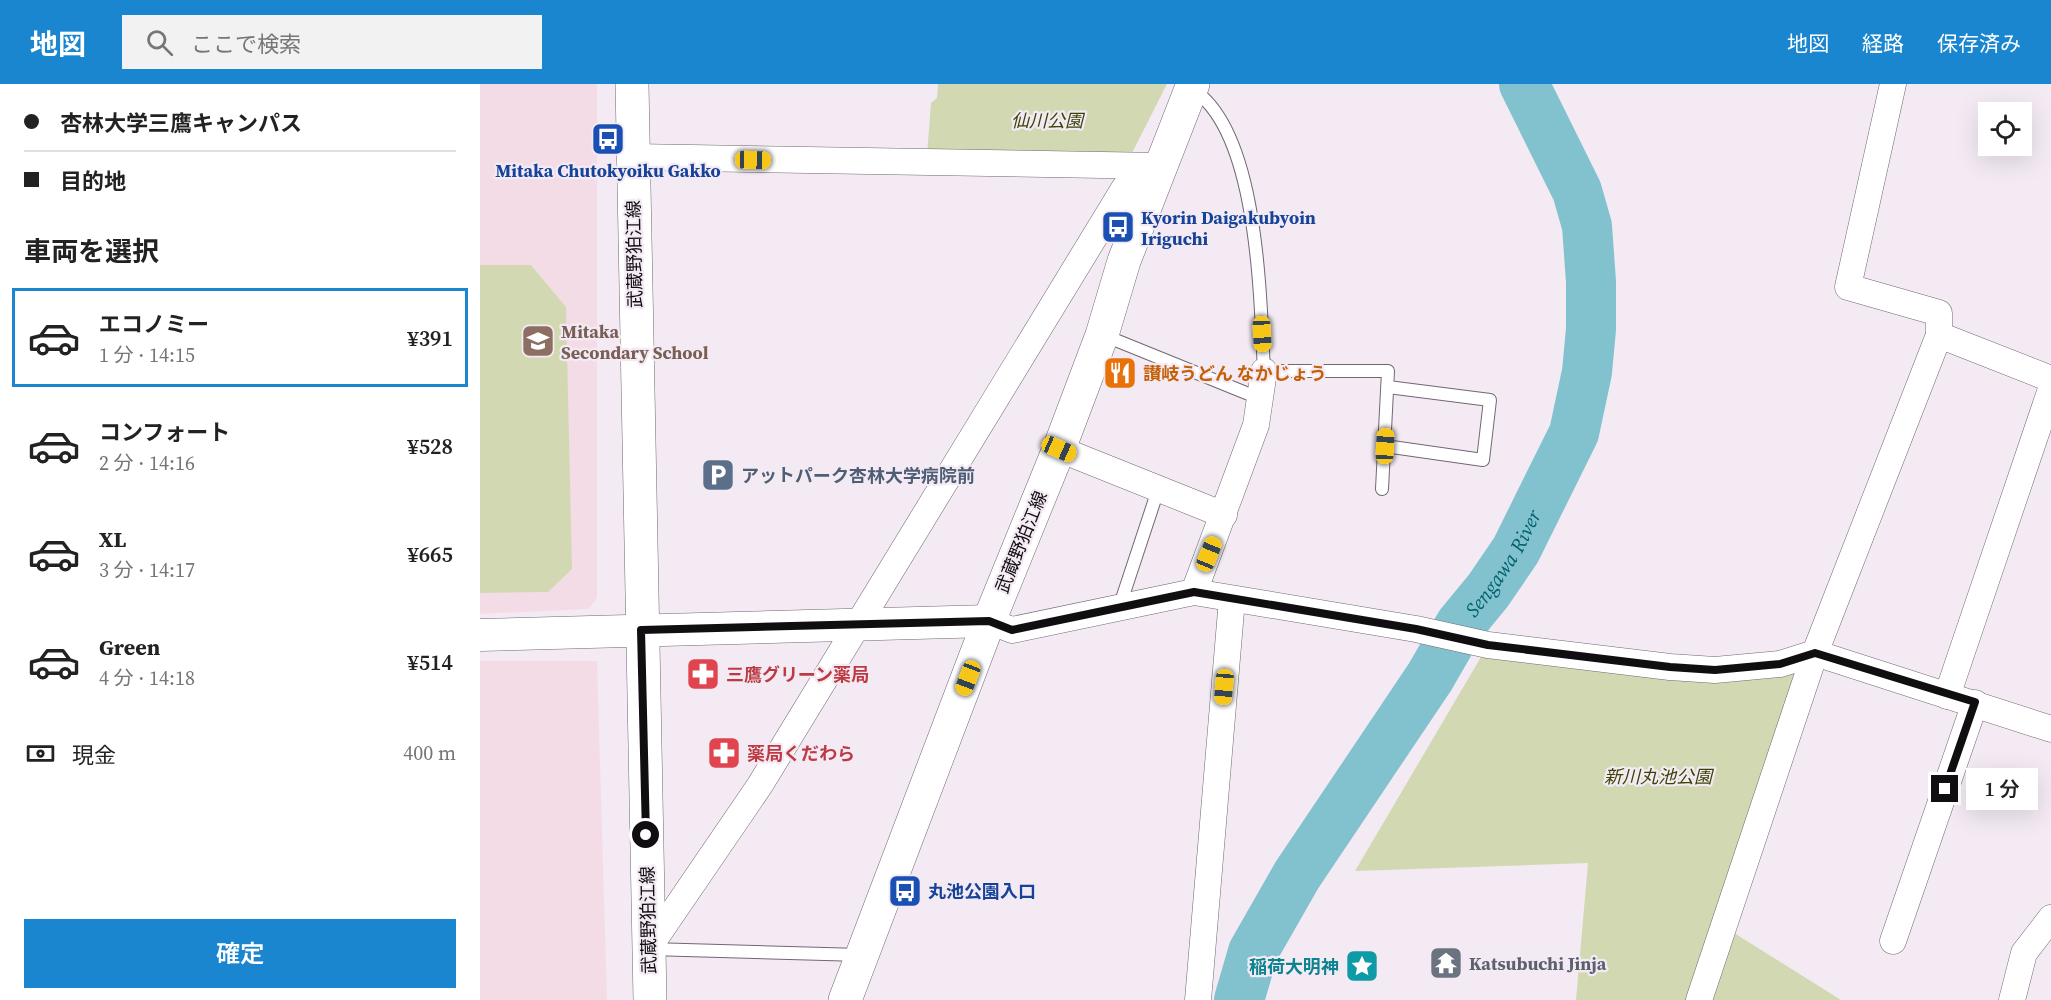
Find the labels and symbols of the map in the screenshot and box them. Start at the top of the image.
park label: 仙川公園 [1011,108,1086,133]
bus stop icon: Mitaka Chutokyoiku Gakko [590,121,626,157]
car [735,151,771,169]
place label: Mitaka Chutokyoiku Gakko [495,158,721,183]
street label: 武蔵野狛江線 [621,200,647,308]
place label: Kyorin Daigakubyoin Iriguchi [1141,205,1316,251]
bus stop icon: Kyorin Daigakubyoin Iriguchi [1100,209,1136,245]
car [1252,316,1272,352]
place label: Mitaka Secondary School [561,319,709,365]
school or university icon: Mitaka Secondary School [520,323,556,359]
restaurant icon: 讃岐うどん なかじょう [1102,355,1138,391]
place label: 讃岐うどん なかじょう [1143,361,1327,386]
car [1375,428,1395,464]
car [1039,433,1079,465]
parking icon: アットパーク杏林大学病院前 [700,457,736,493]
place label: アットパーク杏林大学病院前 [741,463,975,488]
street label: 武蔵野狛江線 [989,487,1053,597]
water label: Sengawa River [1458,504,1548,623]
car [1194,534,1224,574]
pharmacy icon: 三鷹グリーン薬局 [685,656,721,692]
car [953,658,983,698]
place label: 三鷹グリーン薬局 [726,662,869,687]
car [1213,668,1235,706]
pharmacy icon: 薬局くだわら [706,735,742,771]
place label: 薬局くだわら [747,741,855,766]
park label: 新川丸池公園 [1604,764,1715,789]
callout: 1 分 [1966,768,2038,810]
route end [1931,775,1958,802]
route start [632,821,659,848]
street label: 武蔵野狛江線 [635,866,661,974]
bus stop icon: 丸池公園入口 [887,873,923,909]
place label: 丸池公園入口 [928,879,1036,904]
temple icon: Katsubuchi Jinja [1428,945,1464,981]
place icon: 稲荷大明神 [1344,948,1380,984]
place label: Katsubuchi Jinja [1469,951,1607,976]
place label: 稲荷大明神 [1249,954,1339,979]

